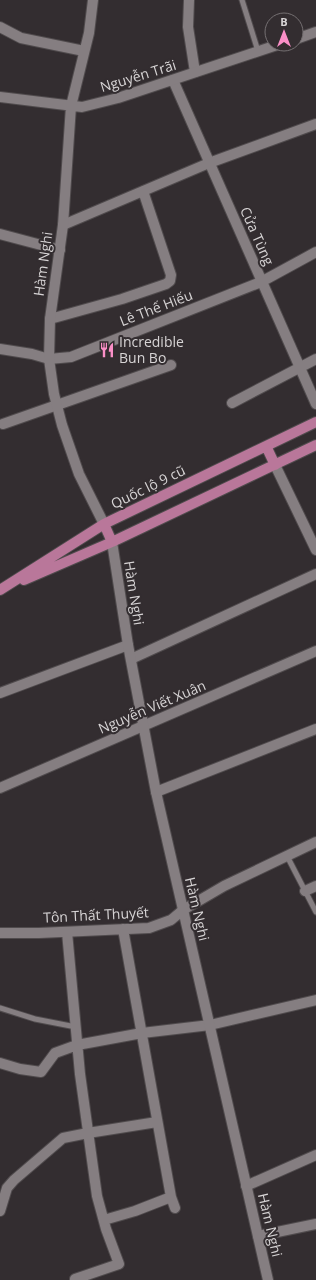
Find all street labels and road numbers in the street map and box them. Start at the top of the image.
street label: Nguyễn Trãi [98,55,178,96]
street label: Cửa Tùng [236,204,279,268]
street label: Hàm Nghi [29,230,56,297]
street label: Lê Thế Hiếu [117,285,195,330]
street label: Quốc lộ 9 cũ [107,460,188,513]
street label: Hàm Nghi [120,559,149,626]
street label: Nguyễn Viết Xuân [95,675,209,738]
street label: Hàm Nghi [181,875,214,943]
street label: Tôn Thất Thuyết [43,902,149,927]
street label: Hàm Nghi [254,1191,287,1259]

